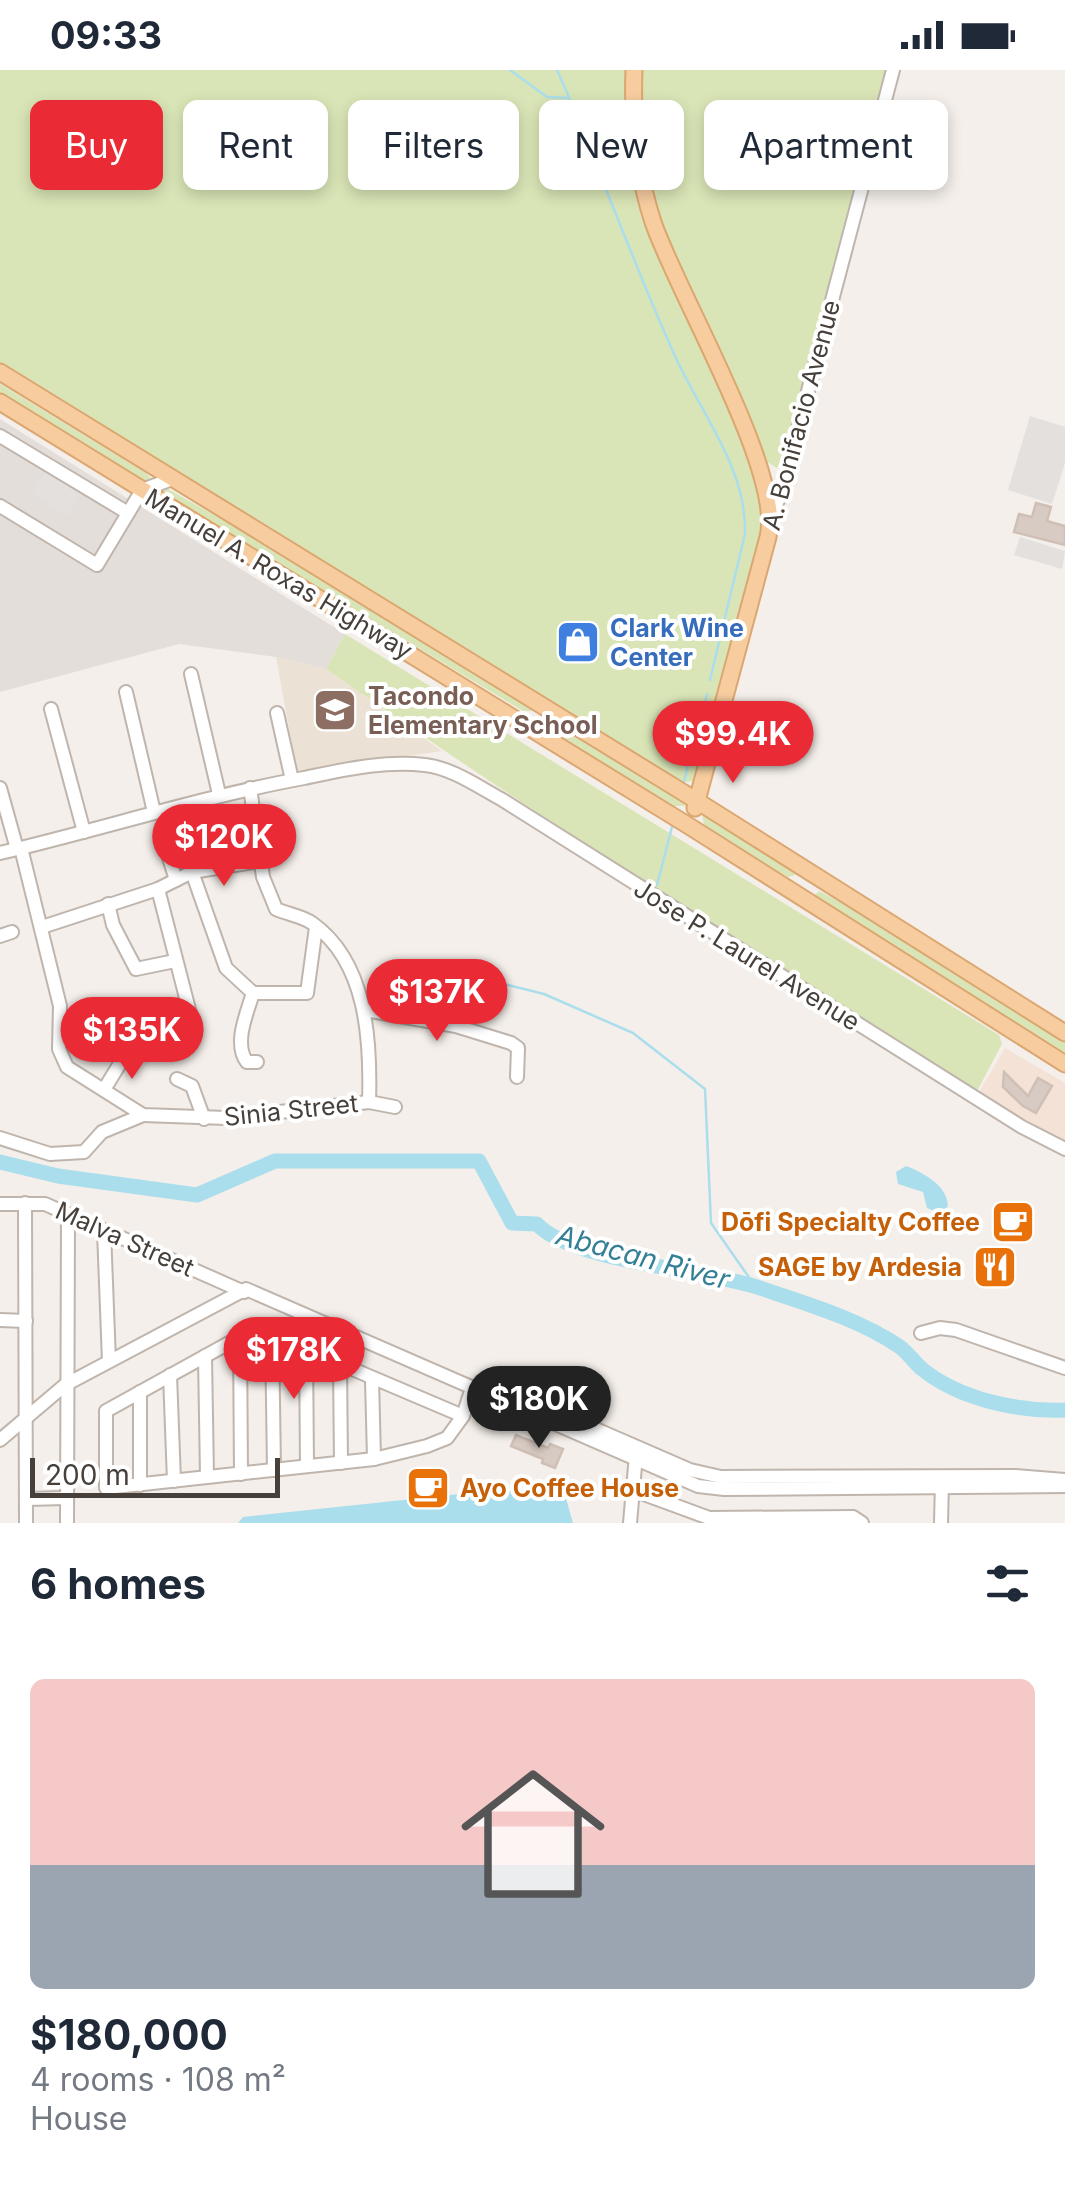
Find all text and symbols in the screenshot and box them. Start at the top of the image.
text: 09:33 [50,12,162,58]
chip: Buy [30,100,163,190]
chip: Rent [183,100,328,190]
chip: Filters [348,100,519,190]
chip: New [539,100,684,190]
chip: Apartment [704,100,948,190]
street label: A. Bonifacio Avenue [756,297,846,533]
street label: Manuel A. Roxas Highway [140,482,418,666]
place label: Clark Wine Center [610,613,744,672]
shop icon: Clark Wine Center [555,619,601,665]
place label: Tacondo Elementary School [368,681,598,740]
school or university icon: Tacondo Elementary School [312,687,358,733]
pin: $99.4K [652,701,814,786]
text: $99.4K [675,714,791,753]
pin: $120K [154,804,294,889]
text: $120K [174,817,274,856]
street label: Jose P. Laurel Avenue [628,873,866,1037]
pin: $137K [367,959,507,1044]
text: $137K [388,972,486,1011]
pin: $135K [62,997,202,1082]
text: $135K [83,1010,181,1049]
street label: Sinia Street [223,1088,359,1132]
street label: Malva Street [51,1195,199,1283]
cafe icon: Dōfi Specialty Coffee [990,1199,1036,1245]
place label: Dōfi Specialty Coffee [721,1207,980,1237]
water label: Abacan River [552,1217,735,1297]
restaurant icon: SAGE by Ardesia [972,1244,1018,1290]
place label: SAGE by Ardesia [758,1252,962,1282]
pin: $178K [224,1317,364,1402]
text: $178K [246,1330,342,1369]
pin: $180K [469,1366,609,1451]
text: $180K [489,1379,589,1418]
scale bar [30,1453,280,1498]
text: 200 m [45,1458,130,1492]
cafe icon: Ayo Coffee House [405,1465,451,1511]
place label: Ayo Coffee House [460,1473,679,1503]
icon: filters [980,1556,1035,1611]
text: 6 homes [30,1558,206,1609]
icon: home [443,1744,623,1924]
text: $180,000 [30,2009,228,2060]
text: 4 rooms · 108 m² [30,2060,286,2099]
text: House [30,2099,127,2138]

